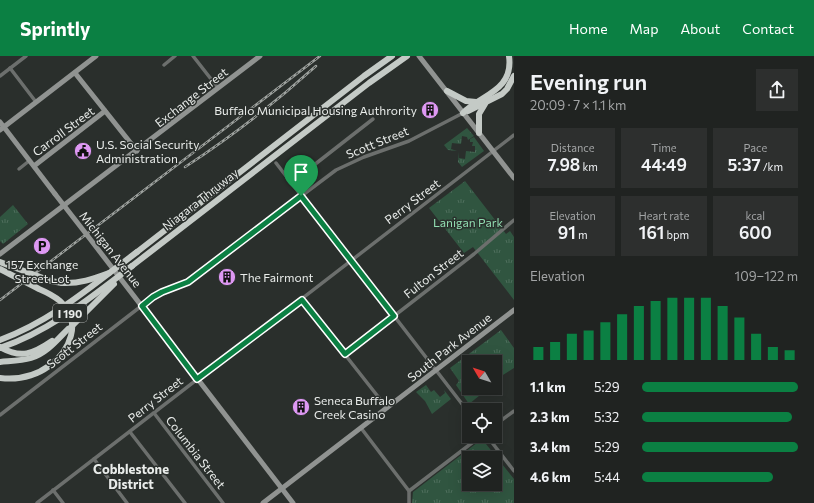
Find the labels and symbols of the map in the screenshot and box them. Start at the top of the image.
street label: Exchange Street [152,64,230,130]
building icon: Buffalo Municipal Housing Authrority [420,100,440,120]
street label: Carroll Street [29,103,97,159]
place label: Buffalo Municipal Housing Authrority [214,103,417,117]
street label: Scott Street [344,123,410,161]
place label: U.S. Social Security Administration [96,137,199,165]
public building icon: U.S. Social Security Administration [73,141,93,161]
pin [284,155,318,196]
street label: Niagara Thruway [159,165,241,233]
street label: Perry Street [382,176,442,226]
street label: Michigan Avenue [77,208,145,290]
park label: Lanigan Park [433,215,504,229]
parking icon: 157 Exchange Street Lot [32,236,52,256]
street label: Fulton Street [400,245,466,301]
place label: 157 Exchange Street Lot [6,257,78,285]
building icon: The Fairmont [217,267,237,287]
place label: The Fairmont [240,270,314,284]
road number: I 190 [53,304,87,322]
street label: South Park Avenue [404,310,494,384]
street label: Scott Street [44,319,104,371]
north arrow [462,355,502,395]
street label: Perry Street [125,373,185,425]
place label: Seneca Buffalo Creek Casino [314,393,395,421]
building icon: Seneca Buffalo Creek Casino [291,397,311,417]
street label: Columbia Street [163,413,229,491]
district label: Cobblestone District [93,461,169,492]

